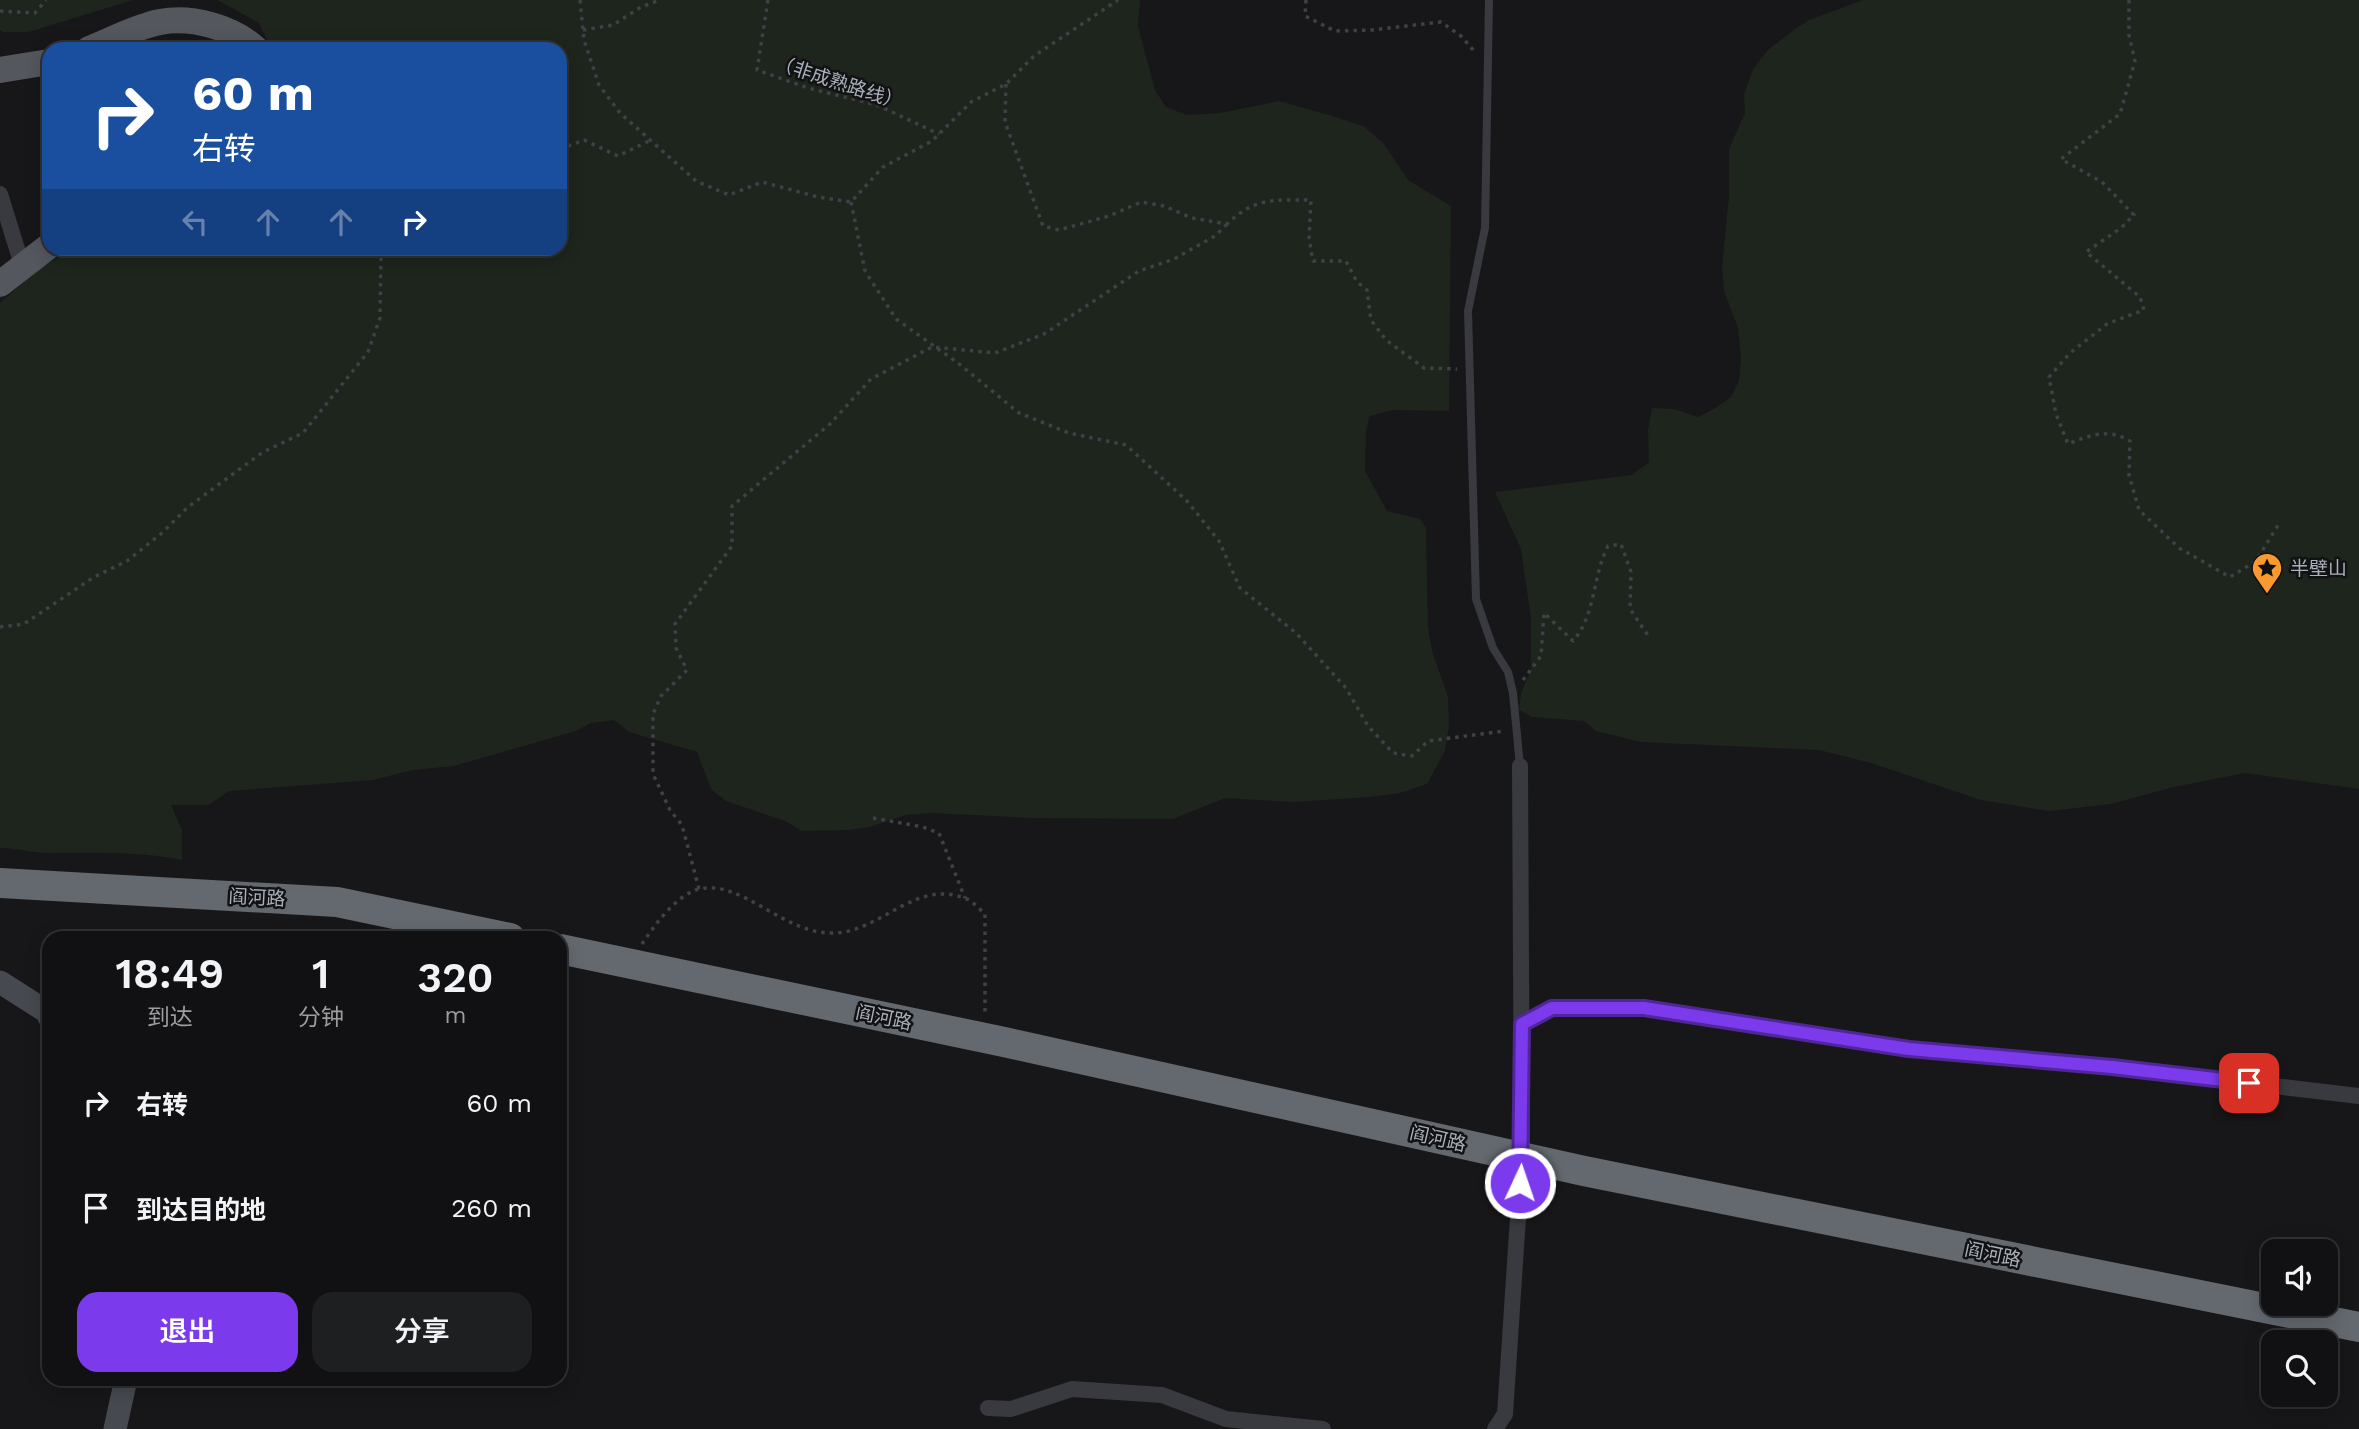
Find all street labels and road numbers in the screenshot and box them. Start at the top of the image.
street label: （非成熟路线） [772,51,906,114]
street label: 阎河路 [228,885,286,910]
street label: 阎河路 [854,1000,914,1035]
street label: 阎河路 [1408,1121,1468,1156]
street label: 阎河路 [1963,1237,2023,1272]

